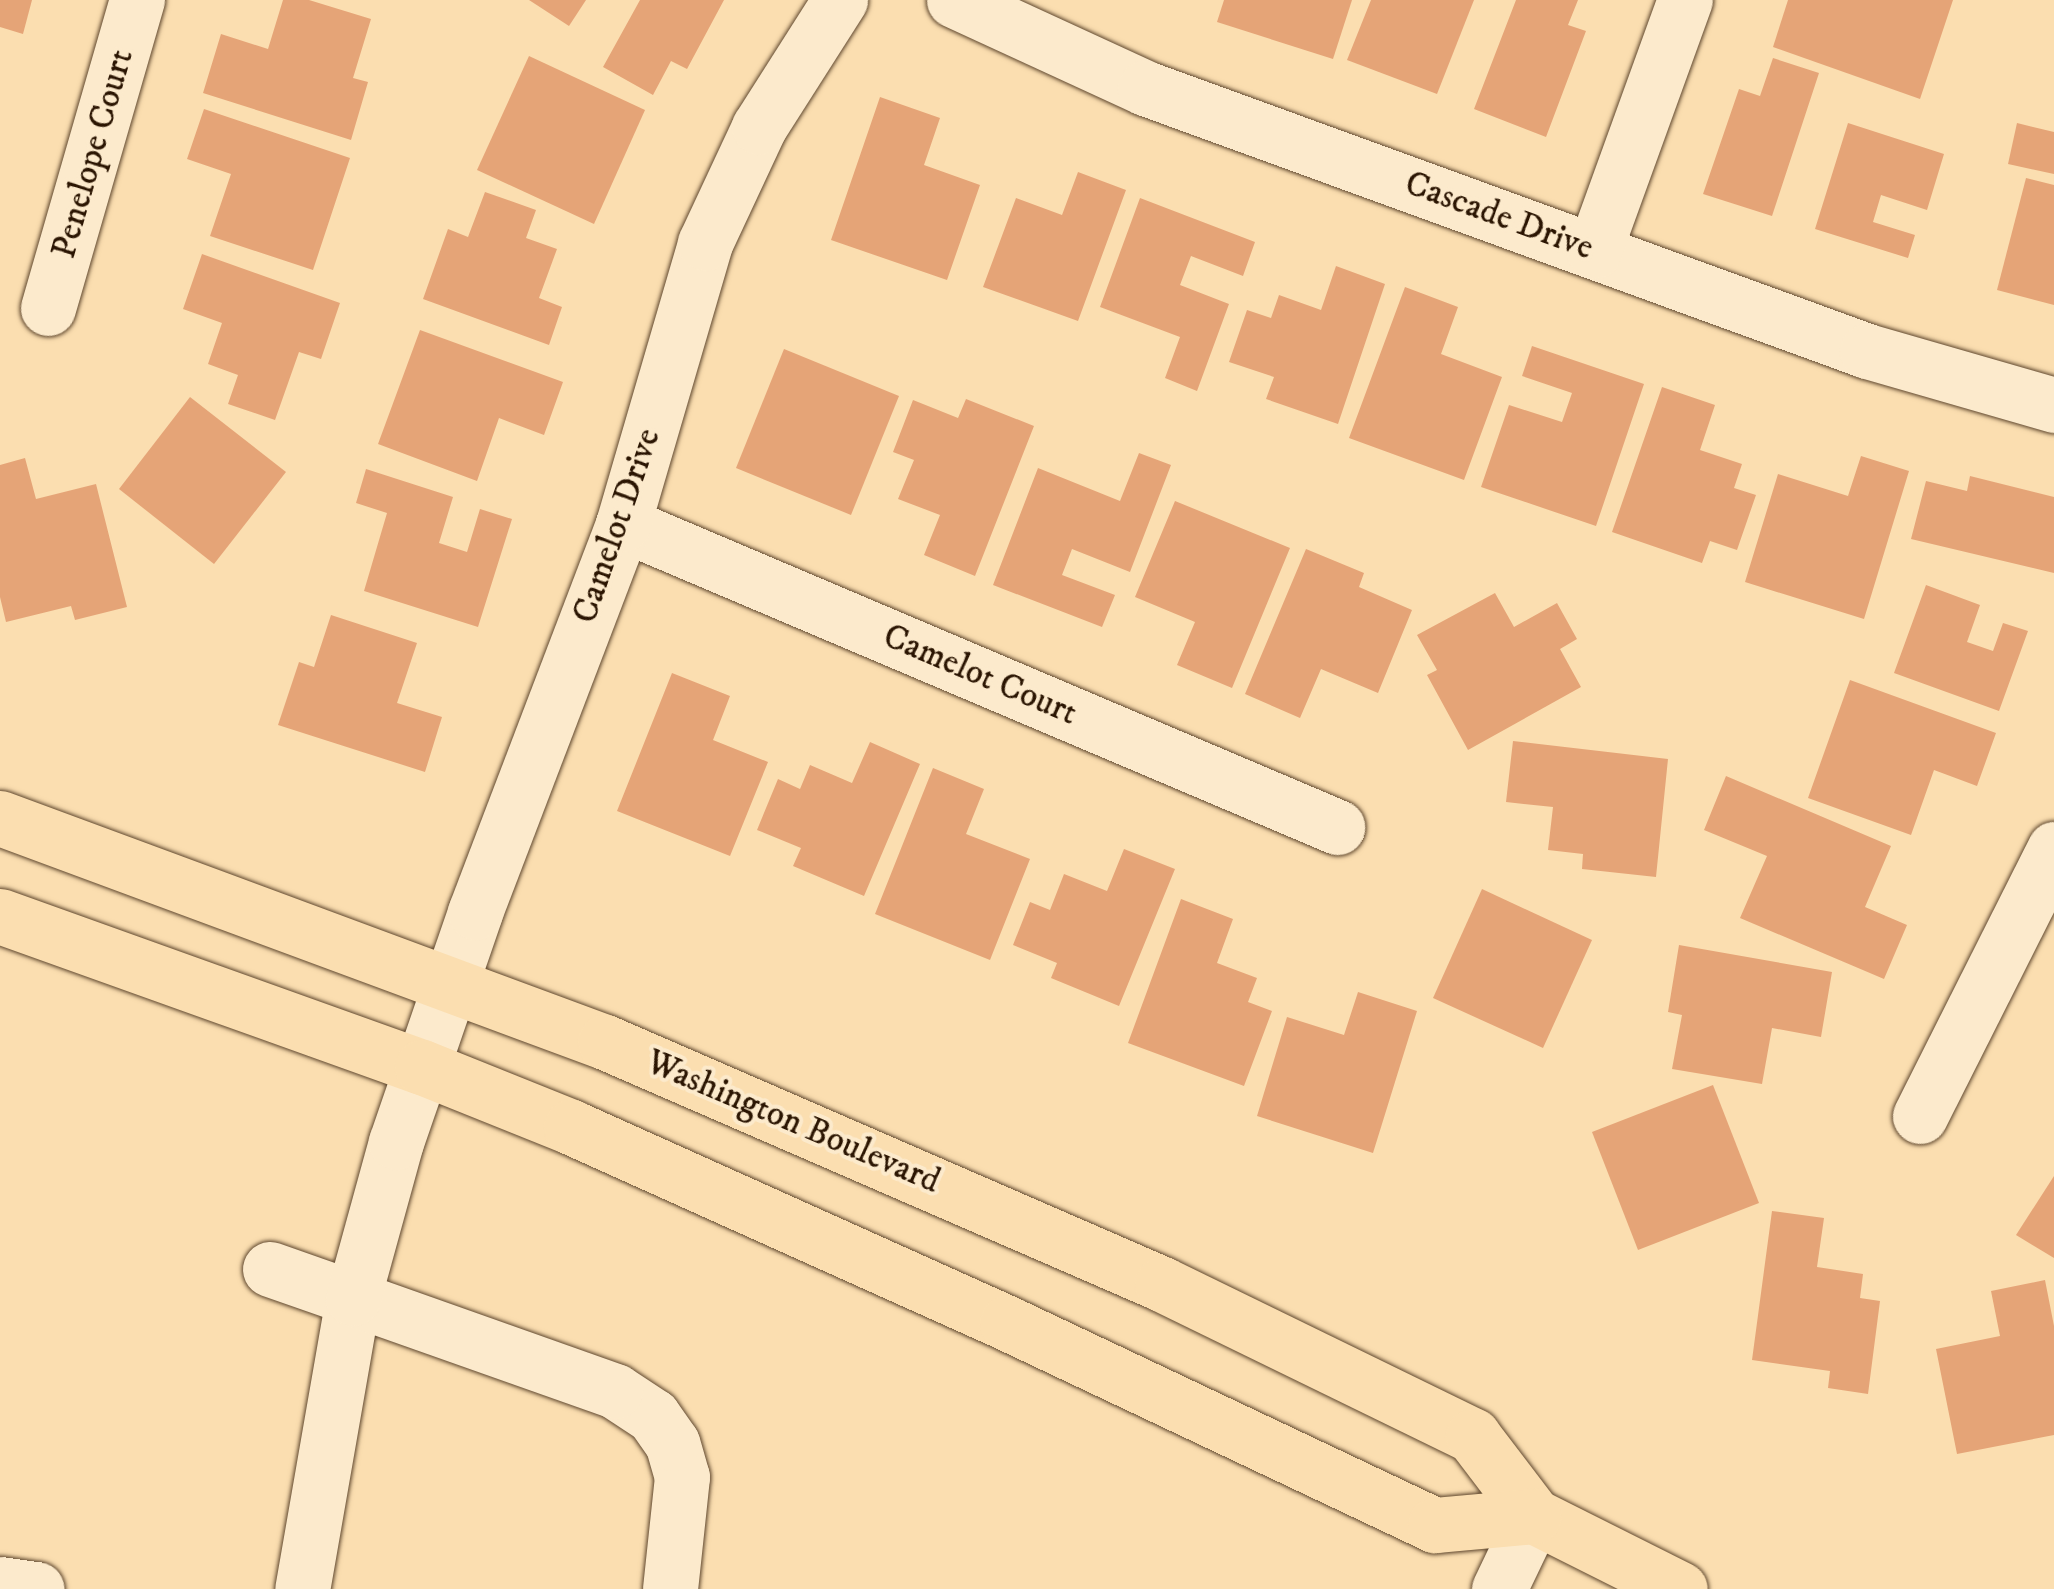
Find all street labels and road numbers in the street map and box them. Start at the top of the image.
street label: Penelope Court [43,45,143,263]
street label: Cascade Drive [1399,163,1599,269]
street label: Camelot Drive [564,423,670,629]
street label: Camelot Court [877,615,1083,735]
street label: Washington Boulevard [640,1041,946,1203]

